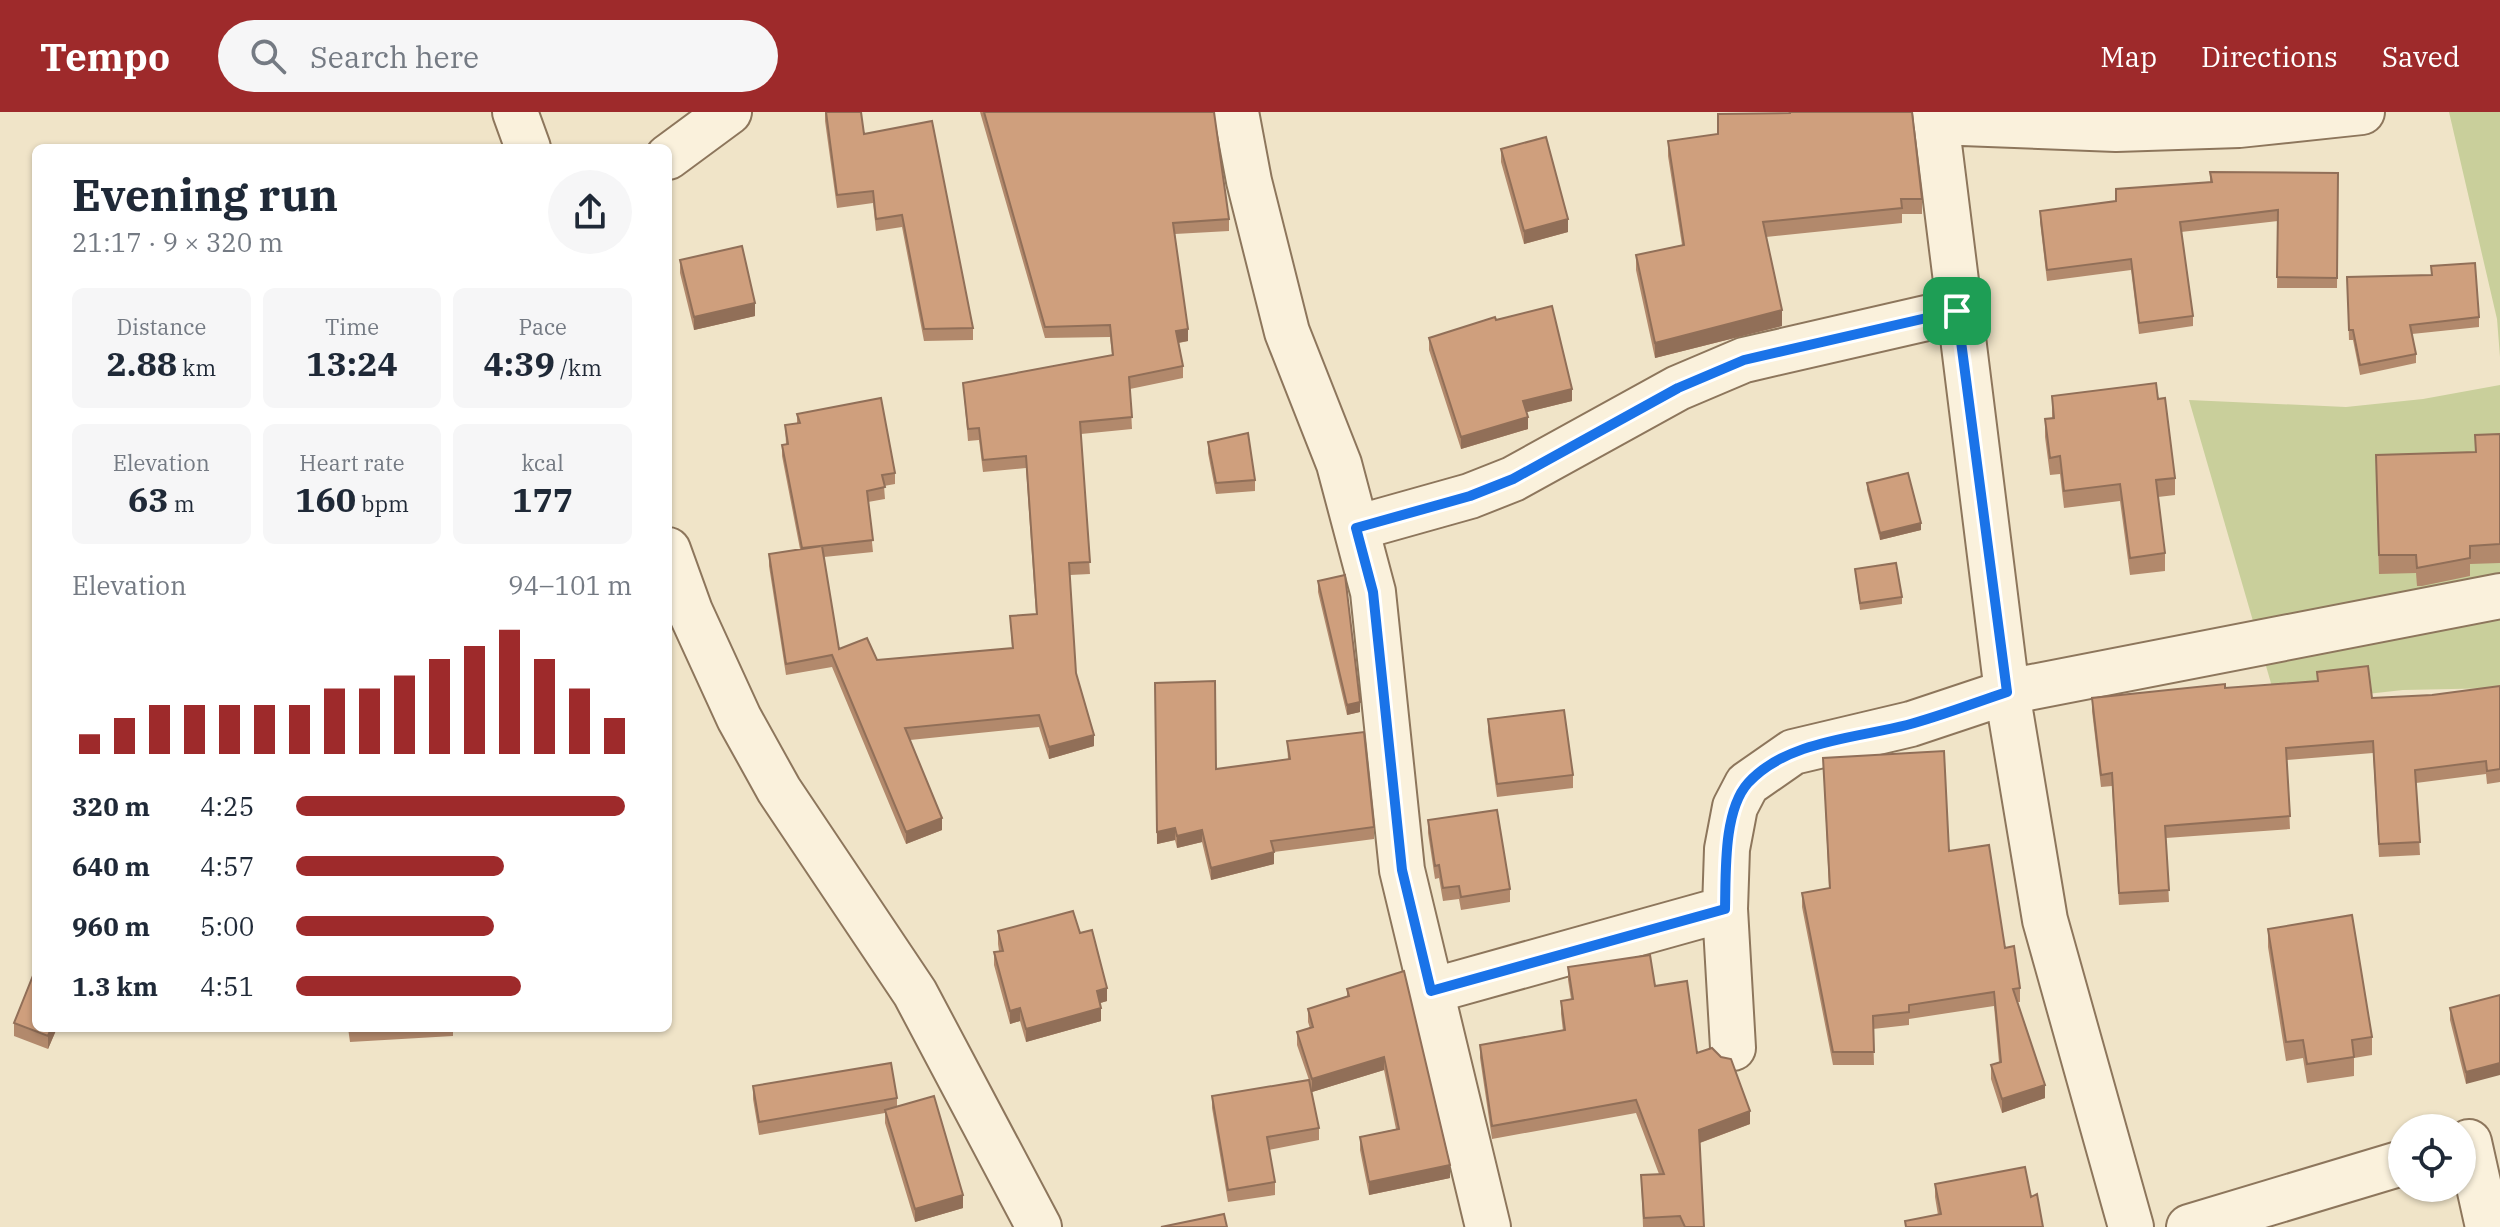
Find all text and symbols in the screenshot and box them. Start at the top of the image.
search box [218,20,778,92]
text: Tempo [40,32,170,81]
icon: search [246,34,290,78]
text: Search here [310,37,479,76]
text: Map [2100,38,2157,75]
text: Directions [2201,38,2338,75]
text: Saved [2382,38,2460,75]
text: Evening run [72,166,338,223]
button: share [548,170,632,254]
text: 21:17 · 9 × 320 m [72,225,283,259]
pin [1923,277,1991,345]
icon: arrive [1935,289,1979,333]
text: Distance [116,312,206,341]
text: Time [325,312,379,341]
text: Pace [518,312,567,341]
text: 2.88 [106,341,177,385]
text: 13:24 [306,341,398,385]
text: 4:39 [483,341,555,385]
text: km [177,353,216,382]
text: /km [555,353,602,382]
text: Elevation [113,448,210,477]
text: Heart rate [299,448,405,477]
text: kcal [521,448,564,477]
text: 63 [128,477,169,521]
text: 160 [295,477,356,521]
text: 177 [512,477,573,521]
text: m [169,489,195,518]
text: bpm [356,489,409,518]
text: Elevation [72,568,187,602]
text: 94–101 m [508,568,632,602]
text: 320 m [72,789,150,823]
text: 4:25 [200,789,254,823]
text: 640 m [72,849,150,883]
text: 4:57 [200,849,254,883]
text: 960 m [72,909,150,943]
text: 5:00 [200,909,254,943]
text: 1.3 km [72,969,158,1003]
text: 4:51 [200,969,254,1003]
map controls [2388,1114,2476,1202]
button: locate [2388,1114,2476,1202]

